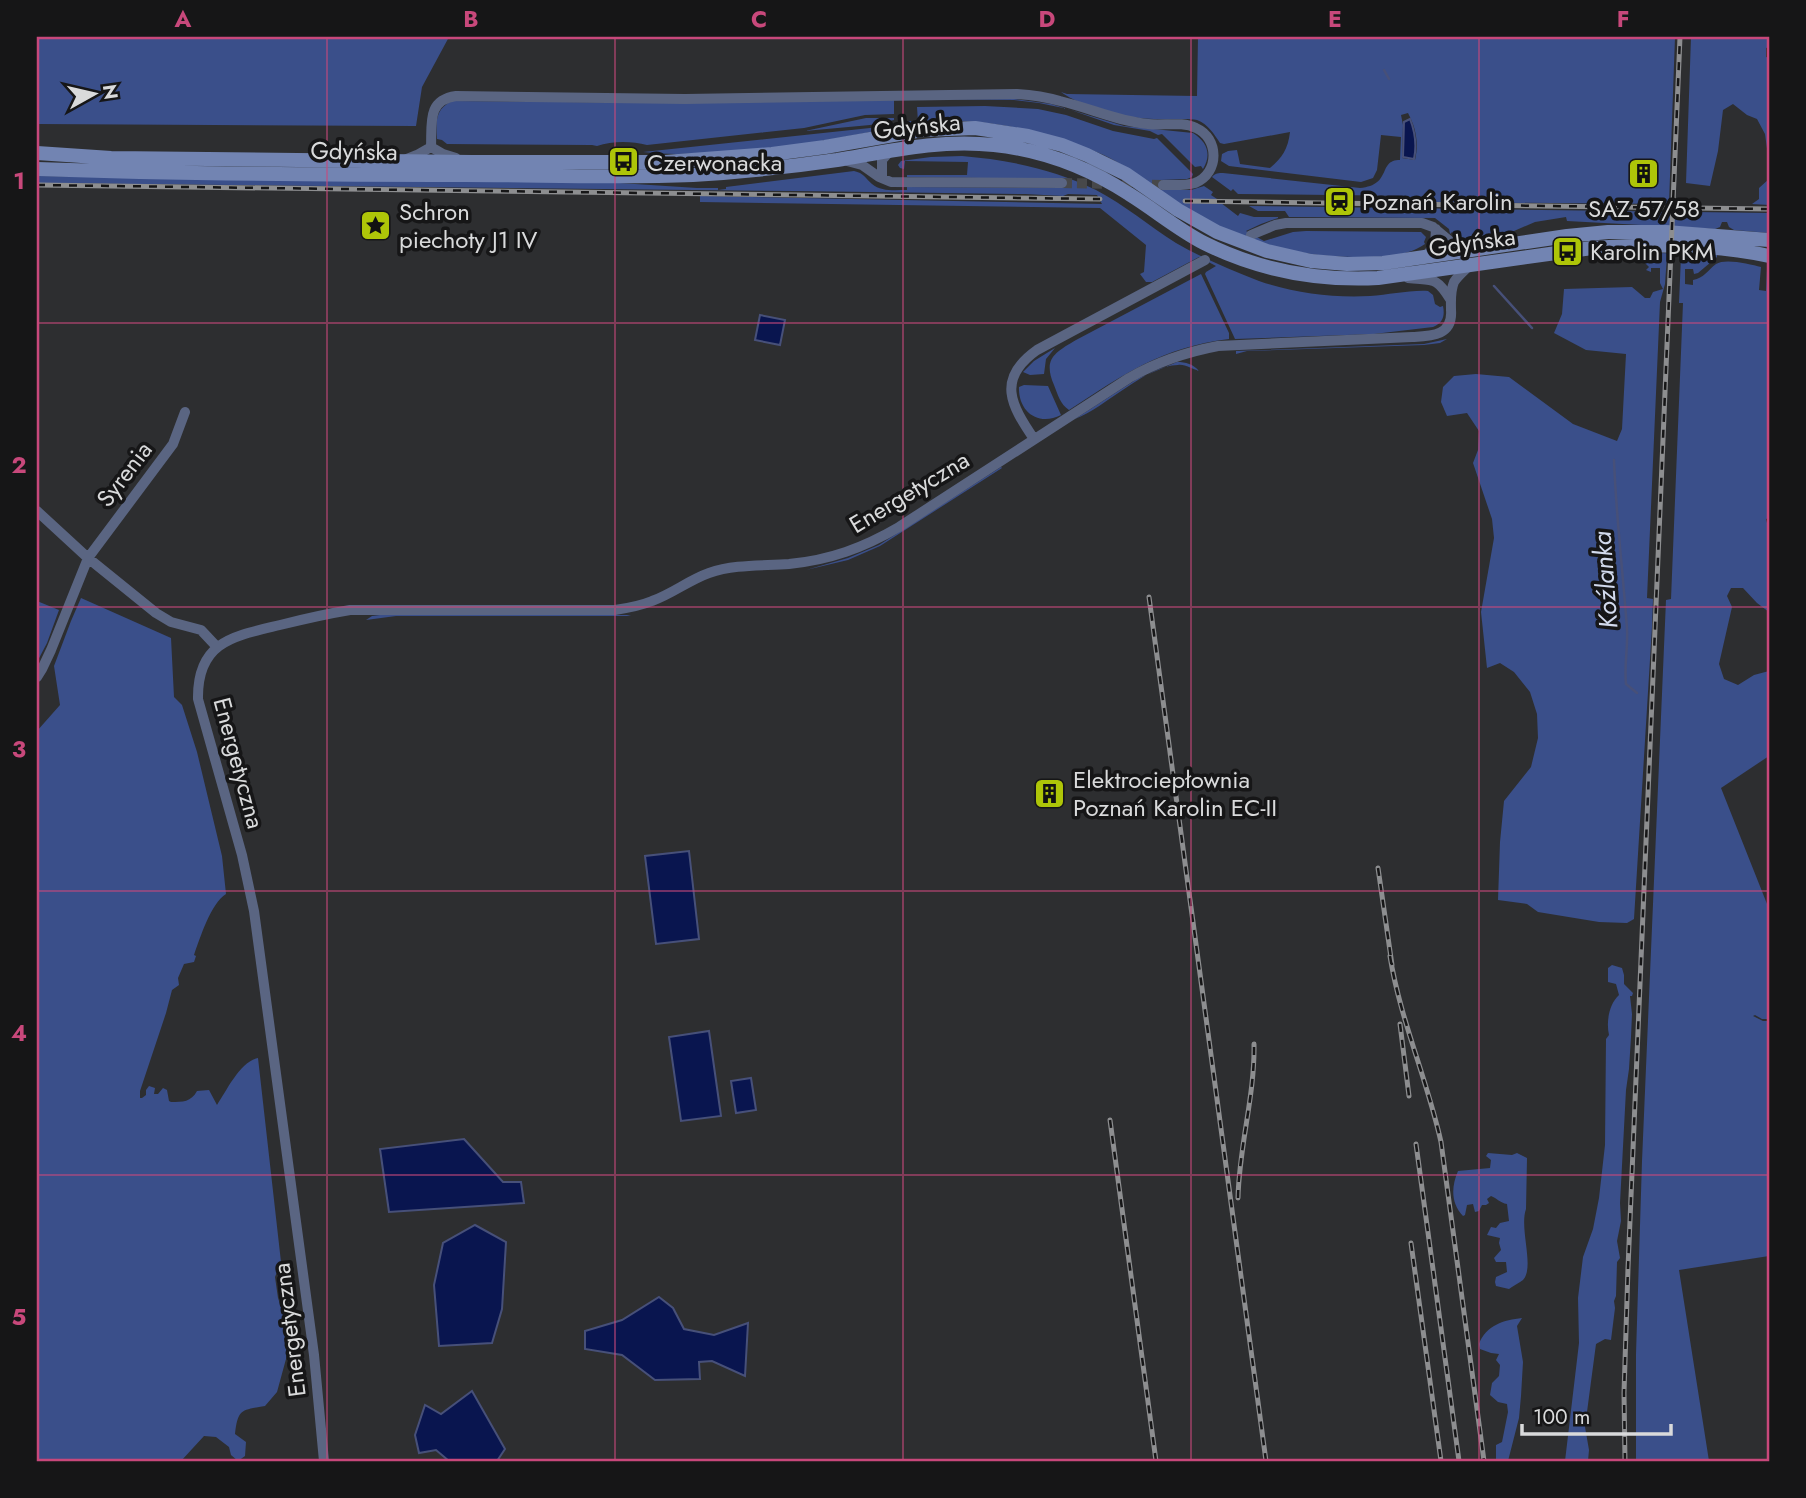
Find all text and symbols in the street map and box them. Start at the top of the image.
text: A [174,2,192,36]
text: B [463,2,479,36]
text: C [751,2,767,36]
text: D [1039,2,1056,36]
text: E [1328,2,1342,36]
text: F [1617,2,1629,36]
north arrow [60,60,130,130]
text: N [96,82,125,101]
street label: Gdyńska [872,104,962,148]
street label: Gdyńska [310,133,398,169]
bus stop icon: Czerwonacka [607,145,641,179]
place label: Czerwonacka [647,145,782,180]
building icon: SAZ 57/58 [1627,157,1661,191]
text: 1 [13,164,25,198]
station icon: Poznań Karolin [1322,184,1356,218]
place label: Poznań Karolin [1362,184,1513,219]
place label: SAZ 57/58 [1588,191,1700,226]
place label: Schron piechoty J1 IV [399,194,538,257]
place icon: Schron piechoty J1 IV [359,208,393,242]
street label: Gdyńska [1426,219,1518,265]
bus stop icon: Karolin PKM [1550,234,1584,268]
place label: Karolin PKM [1590,234,1714,269]
street label: Syrenia [88,434,160,514]
street label: Energetyczna [842,442,976,542]
text: 2 [11,448,27,482]
water label: Koźlanka [1583,529,1627,630]
street label: Energetyczna [205,693,273,833]
text: 3 [12,732,26,766]
place label: Elektrociepłownia Poznań Karolin EC-II [1073,762,1277,825]
building icon: Elektrociepłownia Poznań Karolin EC-II [1033,776,1067,810]
text: 4 [11,1016,27,1050]
street label: Energetyczna [263,1261,315,1399]
text: 5 [12,1300,26,1334]
scale bar [1522,1393,1671,1437]
text: 100 m [1533,1402,1590,1432]

